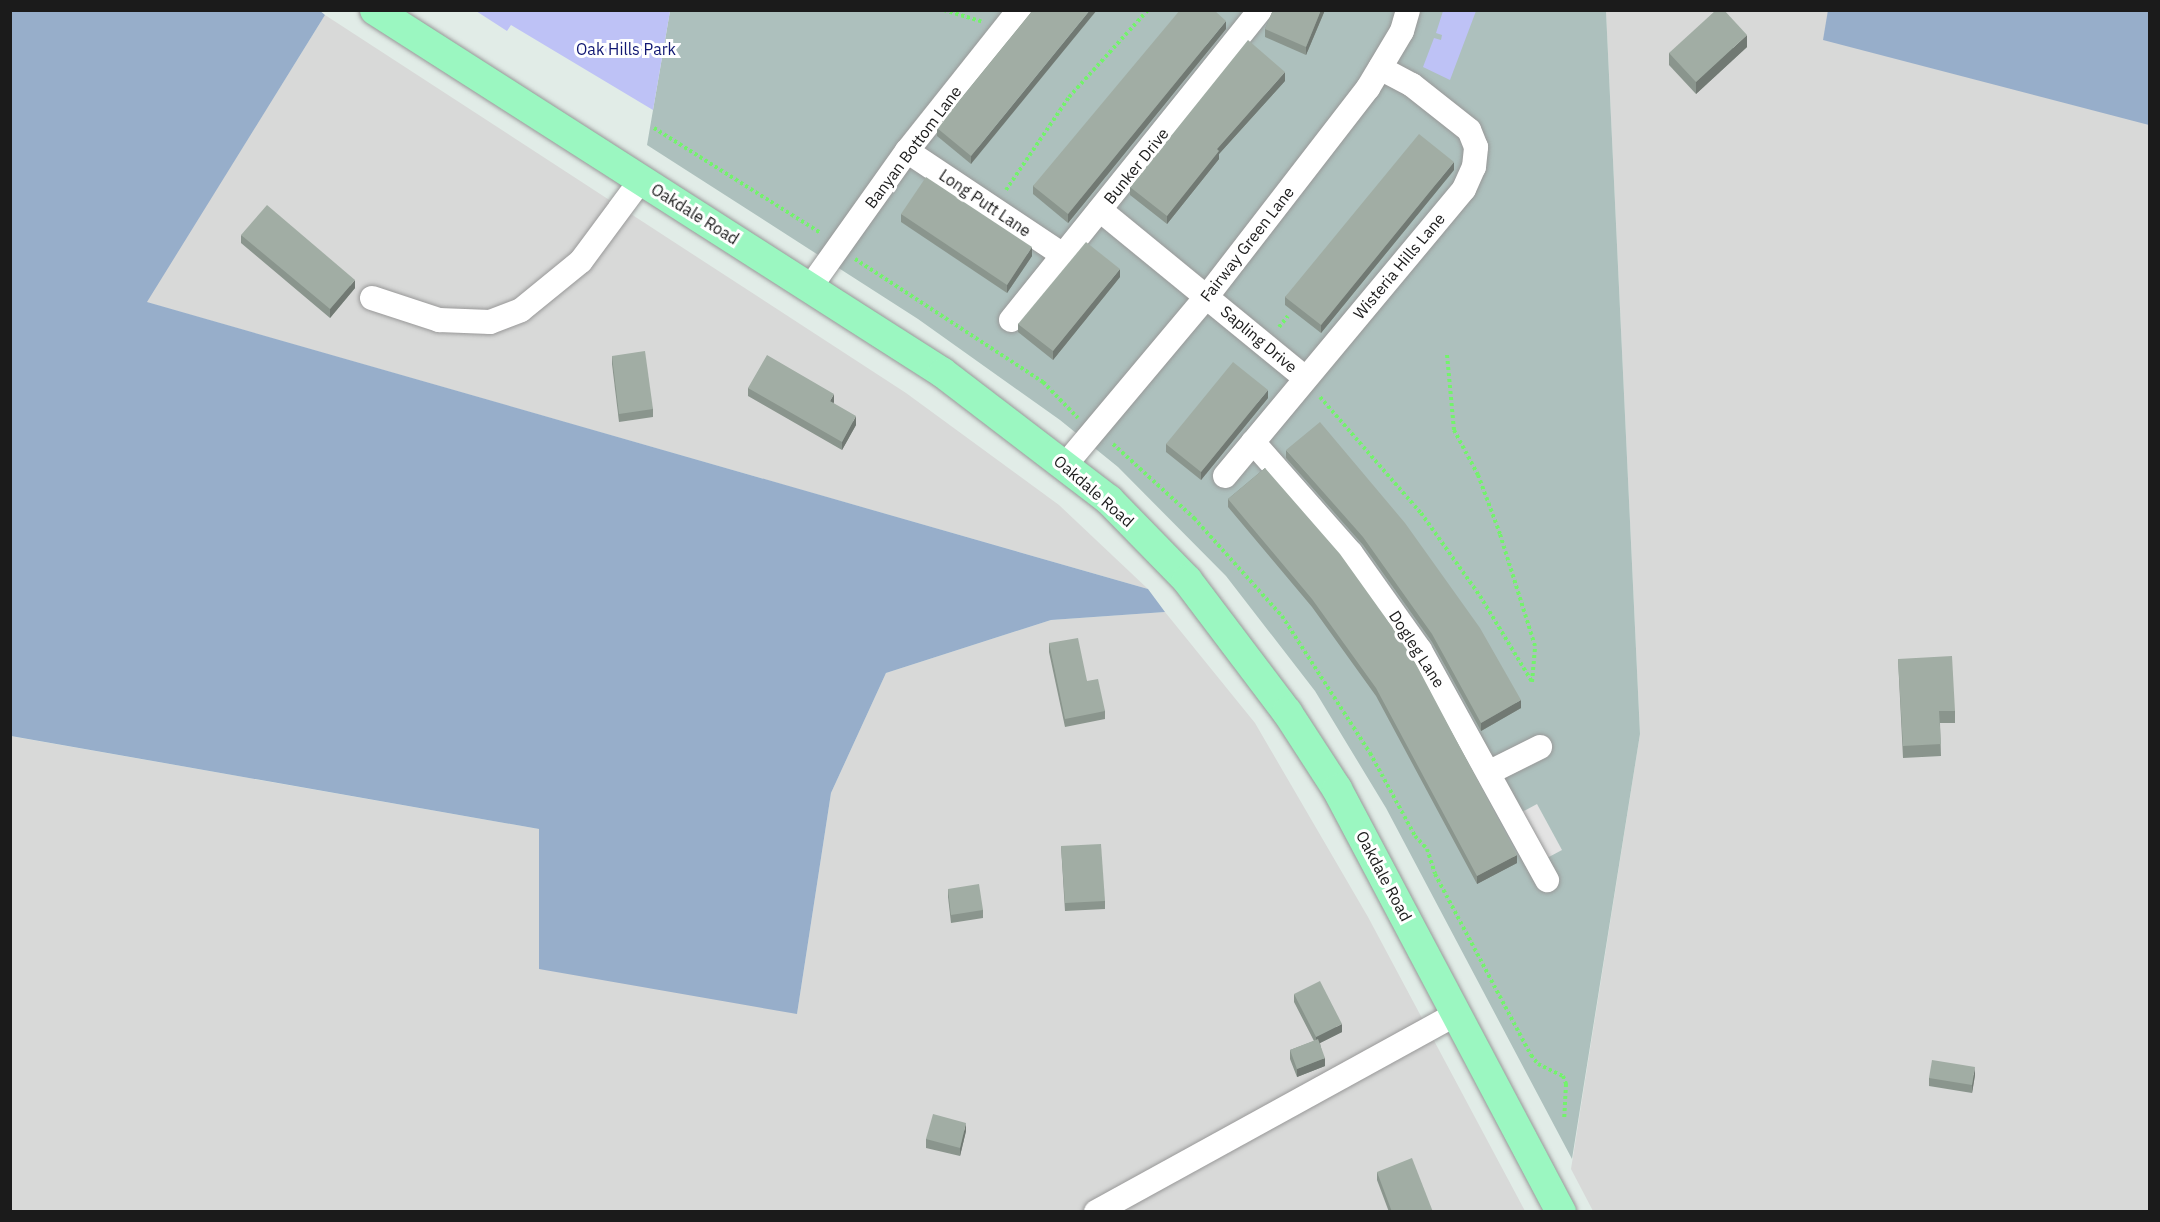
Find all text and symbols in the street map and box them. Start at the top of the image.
park label: Oak Hills Park [576,39,676,59]
street label: Banyan Bottom Lane [861,82,965,212]
street label: Bunker Drive [1099,124,1173,208]
street label: Long Putt Lane [936,165,1034,241]
street label: Oakdale Road [648,179,742,249]
street label: Fairway Green Lane [1196,183,1298,305]
street label: Wisteria Hills Lane [1349,209,1449,323]
street label: Sapling Drive [1217,301,1301,377]
street label: Oakdale Road [1050,451,1138,531]
street label: Dogleg Lane [1385,607,1449,691]
street label: Oakdale Road [1352,828,1416,924]

